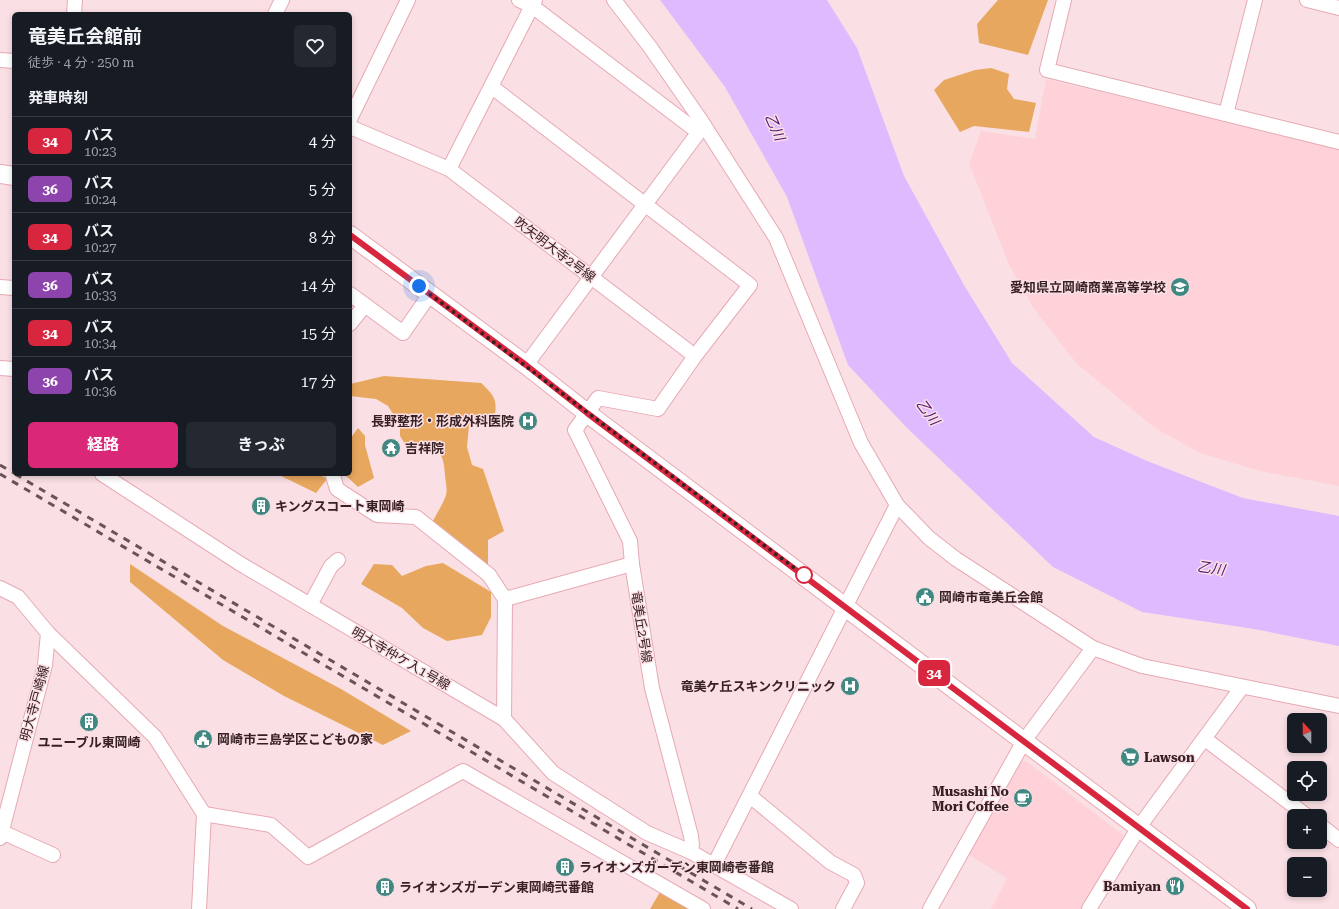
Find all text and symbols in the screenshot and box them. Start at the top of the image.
text: 竜美丘会館前 [28,25,142,48]
button: heart [294,25,336,67]
text: 徒歩 · 4 分 · 250 m [28,55,134,70]
text: 発車時刻 [28,89,88,107]
water label: 乙川 [762,111,789,145]
text: バス [84,126,114,144]
text: 34 [42,133,58,149]
text: 4 分 [309,133,336,151]
text: 10:23 [84,144,116,159]
text: バス [84,174,114,192]
text: 36 [42,181,58,197]
text: 5 分 [309,181,336,199]
text: 10:24 [84,192,116,207]
street label: 吹矢明大寺2号線 [511,214,598,285]
text: バス [84,222,114,240]
text: 34 [42,229,58,245]
text: 8 分 [309,229,336,247]
text: 10:27 [84,240,116,255]
text: バス [84,270,114,288]
your location [409,276,429,296]
school or university icon: 愛知県立岡崎商業高等学校 [1169,276,1191,298]
text: 36 [42,277,58,293]
text: 14 分 [300,277,336,295]
place label: 愛知県立岡崎商業高等学校 [1010,280,1166,295]
text: 10:33 [84,288,116,303]
text: バス [84,318,114,336]
text: 34 [42,325,58,341]
text: 15 分 [300,325,336,343]
text: 10:34 [84,336,116,351]
text: バス [84,366,114,384]
text: 36 [42,373,58,389]
text: 17 分 [300,373,336,391]
text: 10:36 [84,384,116,399]
water label: 乙川 [913,396,944,430]
hospital icon: 長野整形・形成外科医院 [517,410,539,432]
place label: 長野整形・形成外科医院 [371,414,514,429]
button: 経路 [28,422,178,468]
button: きっぷ [186,422,336,468]
temple icon: 吉祥院 [380,437,402,459]
place label: 吉祥院 [405,441,444,456]
building icon: キングスコート東岡崎 [250,495,272,517]
place label: キングスコート東岡崎 [275,499,405,514]
water label: 乙川 [1196,558,1228,578]
unlabelled marker [795,566,813,584]
public building icon: 岡崎市竜美丘会館 [914,586,936,608]
street label: 竜美丘2号線 [628,590,655,664]
place label: 岡崎市竜美丘会館 [939,590,1043,605]
street label: 明大寺仲ケ入1号線 [349,624,453,693]
line badge: 34 [916,660,952,686]
street label: 明大寺戸崎線 [17,664,52,743]
text: 34 [926,665,942,681]
hospital icon: 竜美ケ丘スキンクリニック [839,675,861,697]
place label: 竜美ケ丘スキンクリニック [680,679,836,694]
building icon: ユニーブル東岡崎 [78,711,100,733]
north arrow [1287,713,1327,753]
map controls [1287,713,1327,897]
public building icon: 岡崎市三島学区こどもの家 [192,728,214,750]
place label: 岡崎市三島学区こどもの家 [217,732,373,747]
place label: ユニーブル東岡崎 [37,735,141,750]
supermarket icon: Lawson [1119,746,1141,768]
place label: Lawson [1144,750,1195,765]
button: locate [1287,761,1327,801]
place label: Musashi No Mori Coffee [932,784,1009,814]
cafe icon: Musashi No Mori Coffee [1012,787,1034,809]
button: + [1287,809,1327,849]
building icon: ライオンズガーデン東岡崎壱番館 [554,856,576,878]
button: − [1287,857,1327,897]
place label: ライオンズガーデン東岡崎壱番館 [579,860,774,875]
restaurant icon: Bamiyan [1164,875,1186,897]
building icon: ライオンズガーデン東岡崎弐番館 [374,876,396,898]
place label: Bamiyan [1103,879,1161,894]
place label: ライオンズガーデン東岡崎弐番館 [399,880,594,895]

